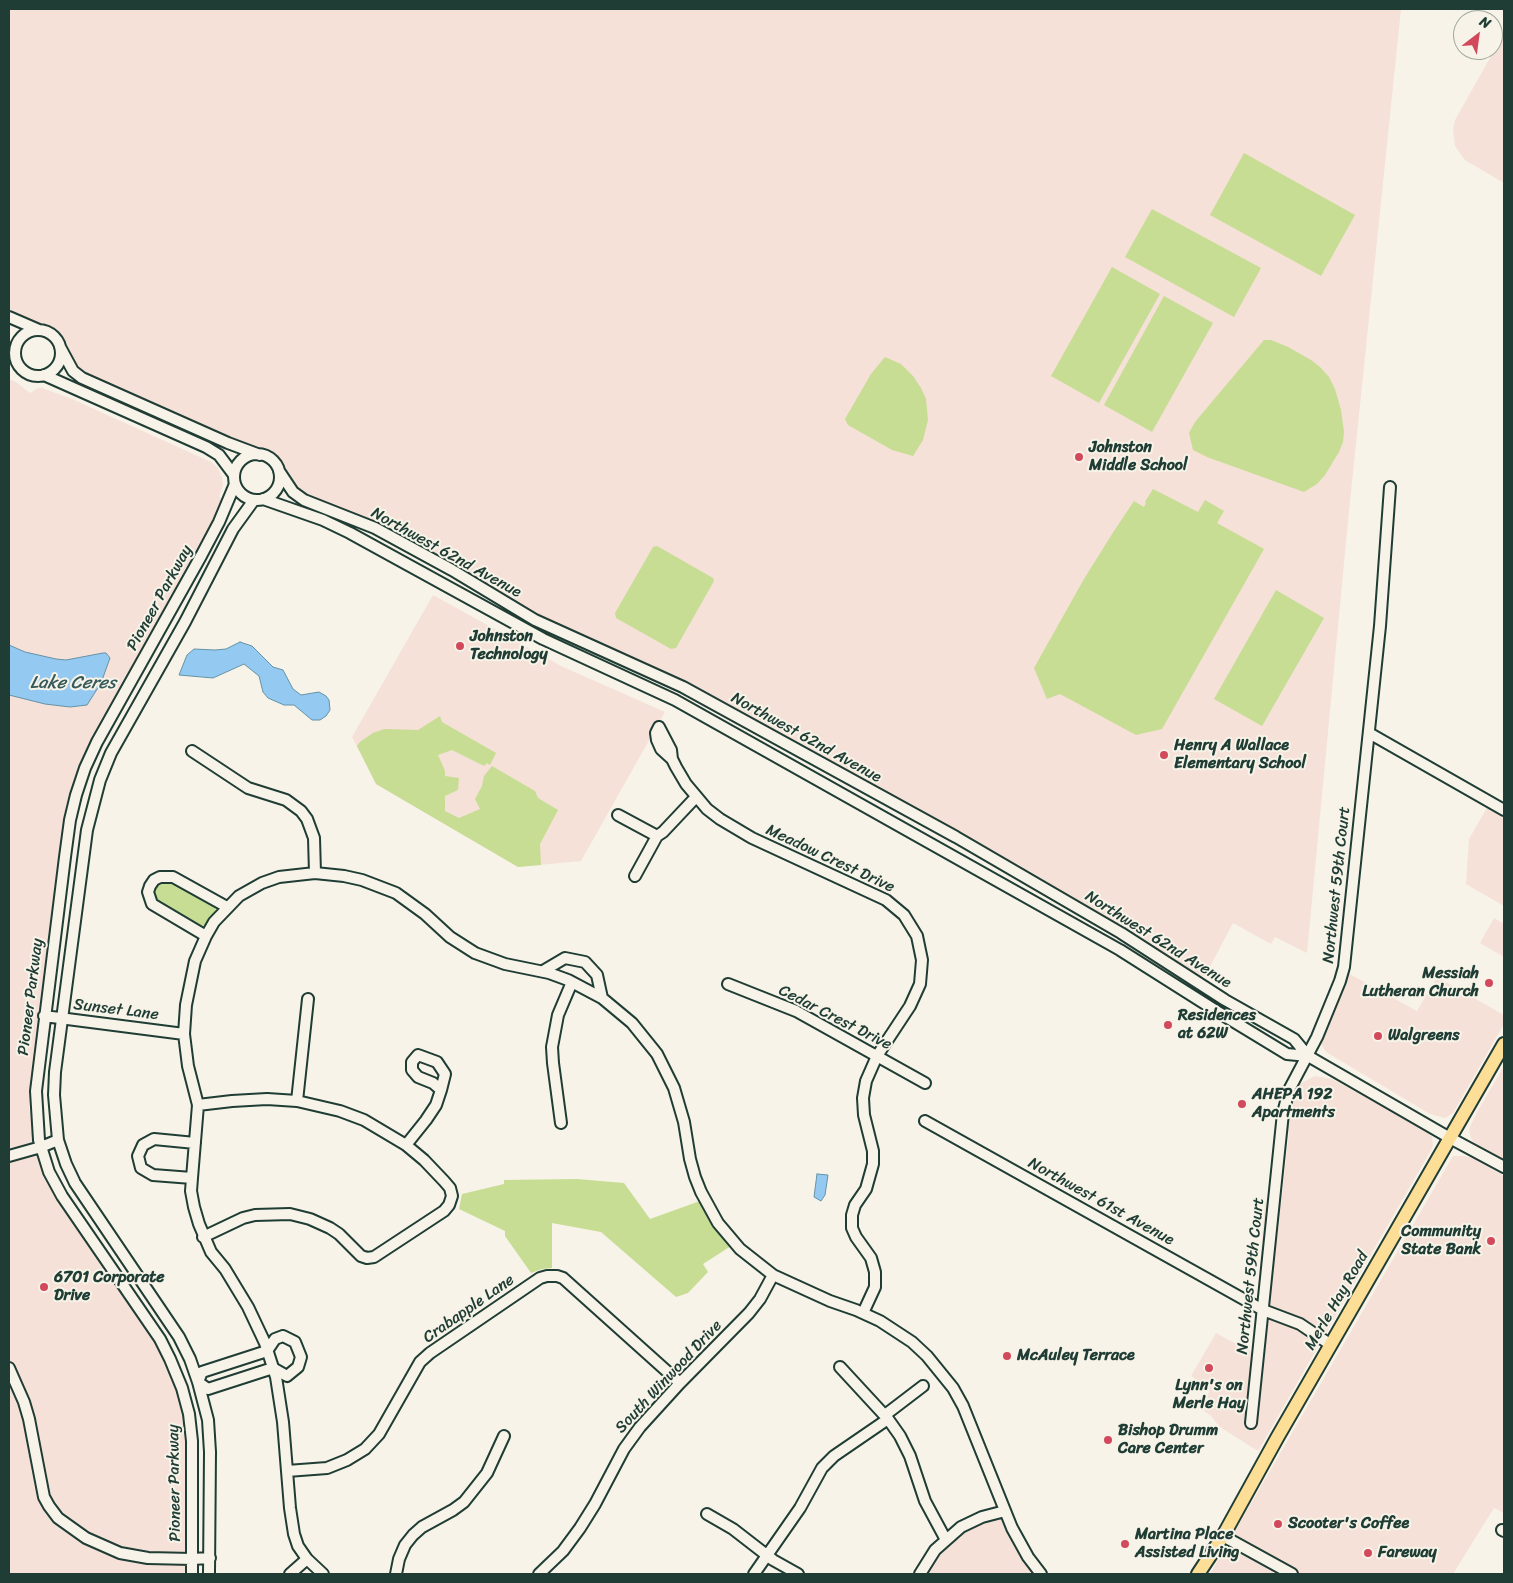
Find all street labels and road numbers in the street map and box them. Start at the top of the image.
street label: Northwest 62nd Avenue [367,504,525,602]
street label: Pioneer Parkway [123,542,197,654]
street label: Northwest 62nd Avenue [727,689,885,787]
street label: Northwest 59th Court [1319,806,1355,964]
street label: Meadow Crest Drive [763,821,897,897]
street label: Northwest 62nd Avenue [1081,887,1235,993]
street label: Pioneer Parkway [14,937,48,1057]
street label: Cedar Crest Drive [775,981,895,1055]
street label: Sunset Lane [72,995,160,1025]
street label: Northwest 61st Avenue [1025,1154,1177,1250]
street label: Northwest 59th Court [1233,1197,1269,1355]
street label: Merle Hay Road [1301,1248,1373,1354]
street label: Crabapple Lane [420,1271,518,1347]
street label: South Winwood Drive [612,1316,726,1438]
street label: Pioneer Parkway [164,1424,186,1542]

